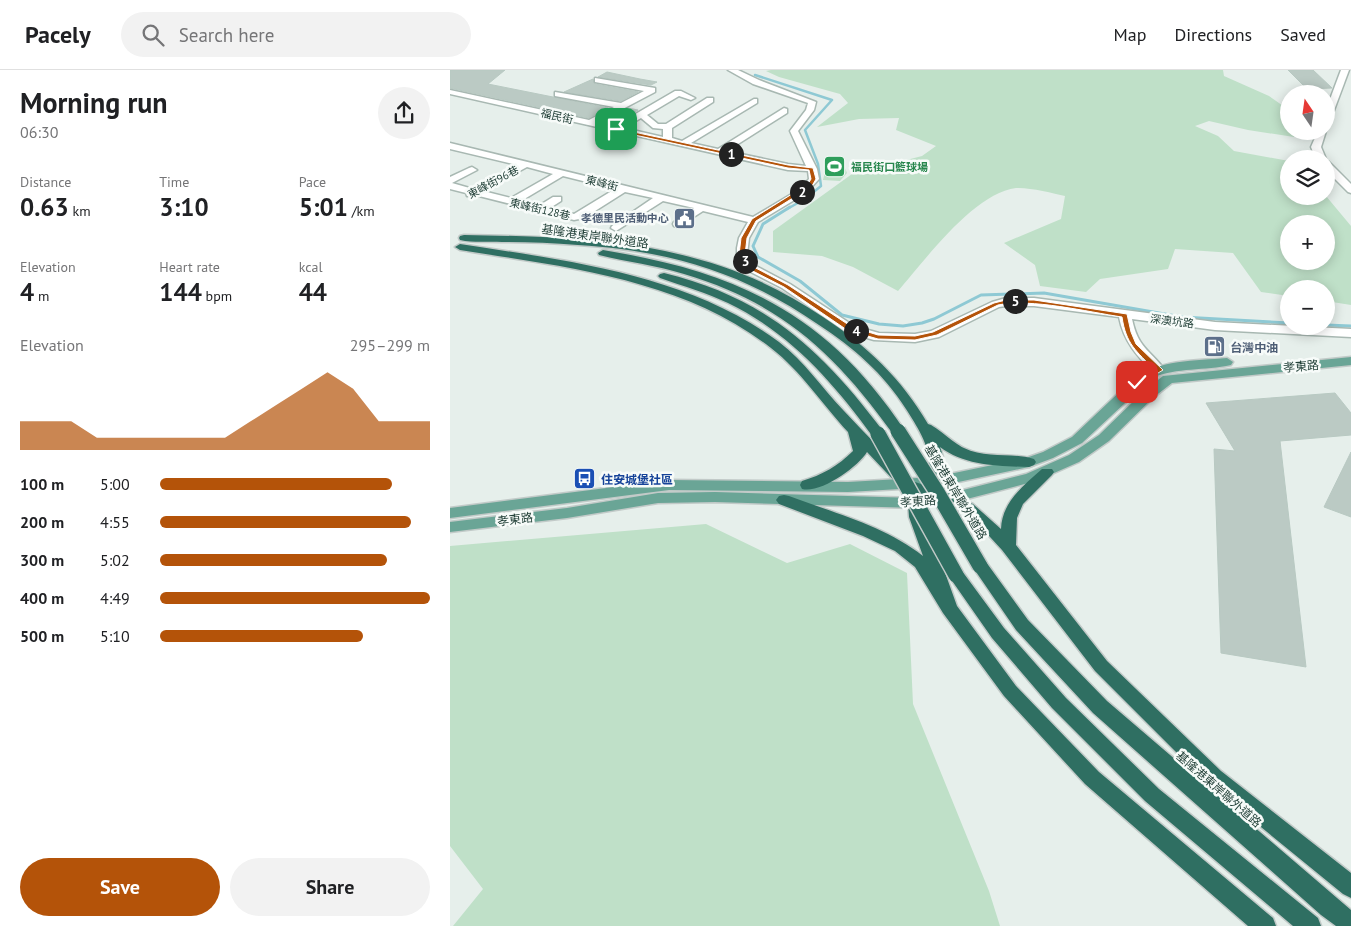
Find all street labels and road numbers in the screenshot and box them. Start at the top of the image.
street label: 福民街 [539,105,575,127]
street label: 東峰街96巷 [465,163,521,201]
street label: 東峰街 [584,172,620,194]
street label: 東峰街128巷 [508,195,572,223]
street label: 基隆港東岸聯外道路 [540,221,650,251]
street label: 深澳坑路 [1149,311,1195,331]
street label: 孝東路 [1282,357,1320,375]
street label: 基隆港東岸聯外道路 [922,442,990,542]
street label: 孝東路 [900,492,936,510]
street label: 孝東路 [496,509,534,529]
street label: 基隆港東岸聯外道路 [1173,748,1265,830]

